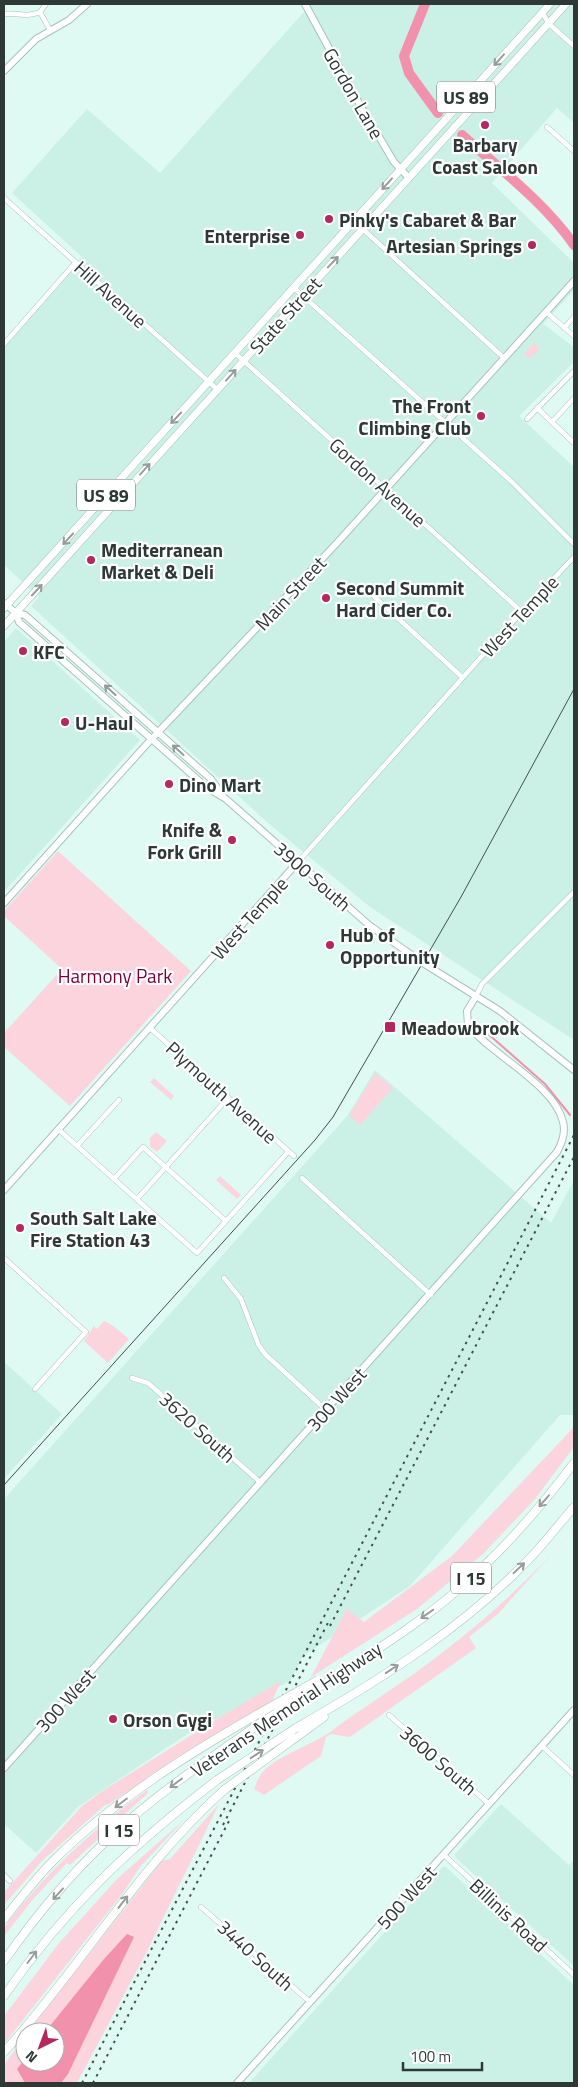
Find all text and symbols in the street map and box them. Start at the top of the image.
street label: Gordon Lane [316,42,392,144]
one-way arrow [493,54,505,67]
road number: US 89 [437,81,495,112]
marker: Barbary Coast Saloon [479,119,491,131]
place label: Barbary Coast Saloon [432,130,538,181]
one-way arrow [381,178,393,190]
place label: Pinky's Cabaret & Bar [339,205,516,234]
marker: Pinky's Cabaret & Bar [323,213,335,225]
place label: Enterprise [204,221,290,250]
marker: Enterprise [294,229,306,241]
place label: Artesian Springs [386,231,522,260]
marker: Artesian Springs [526,239,538,251]
street label: Hill Avenue [68,253,154,335]
one-way arrow [326,257,338,269]
street label: State Street [242,269,328,360]
one-way arrow [225,369,237,382]
place label: The Front Climbing Club [358,391,471,442]
marker: The Front Climbing Club [475,410,487,422]
one-way arrow [170,411,182,424]
street label: Gordon Avenue [323,430,433,534]
one-way arrow [139,463,151,476]
road number: US 89 [77,480,135,510]
one-way arrow [62,532,74,545]
place label: Mediterranean Market & Deli [101,535,223,586]
street label: Main Street [248,549,333,637]
marker: Mediterranean Market & Deli [85,554,97,566]
street label: West Temple [473,568,565,664]
place label: Second Summit Hard Cider Co. [336,573,464,624]
one-way arrow [31,584,43,597]
marker: Second Summit Hard Cider Co. [320,592,332,604]
place label: KFC [33,637,65,666]
marker: KFC [17,645,29,657]
one-way arrow [104,684,117,696]
place label: U-Haul [75,708,133,737]
marker: U-Haul [59,716,71,728]
one-way arrow [171,744,184,756]
place label: Dino Mart [179,770,261,799]
marker: Dino Mart [163,778,175,790]
place label: Knife & Fork Grill [147,815,223,866]
marker: Knife & Fork Grill [226,834,238,846]
street label: 3900 South [268,834,358,918]
street label: West Temple [204,870,294,966]
place label: Hub of Opportunity [340,920,440,971]
marker: Hub of Opportunity [324,939,336,951]
park label: Harmony Park [58,961,172,990]
place label: Meadowbrook [401,1013,519,1042]
marker: Meadowbrook [383,1020,397,1034]
street label: Plymouth Avenue [160,1034,284,1150]
place label: South Salt Lake Fire Station 43 [30,1203,157,1254]
marker: South Salt Lake Fire Station 43 [14,1222,26,1234]
street label: 300 West [299,1360,373,1438]
street label: 3620 South [153,1385,243,1469]
one-way arrow [538,1494,549,1507]
road number: I 15 [451,1562,491,1594]
one-way arrow [513,1562,526,1574]
one-way arrow [421,1609,435,1619]
street label: Veterans Memorial Highway [184,1634,388,1784]
street label: 300 West [28,1661,102,1739]
one-way arrow [385,1664,399,1674]
place label: Orson Gygi [123,1705,212,1734]
marker: Orson Gygi [107,1713,119,1725]
street label: 3600 South [394,1718,484,1802]
one-way arrow [249,1749,263,1759]
one-way arrow [170,1778,183,1789]
one-way arrow [115,1797,128,1808]
road number: I 15 [99,1814,139,1846]
street label: 500 West [369,1858,443,1936]
street label: Billinis Road [464,1871,554,1959]
one-way arrow [52,1887,63,1900]
one-way arrow [118,1896,129,1909]
street label: 3440 South [211,1913,301,1997]
one-way arrow [27,1951,38,1964]
north arrow [15,2022,65,2072]
scale bar [403,2040,482,2072]
text: 100 m [410,2045,451,2068]
text: N [20,2046,42,2068]

